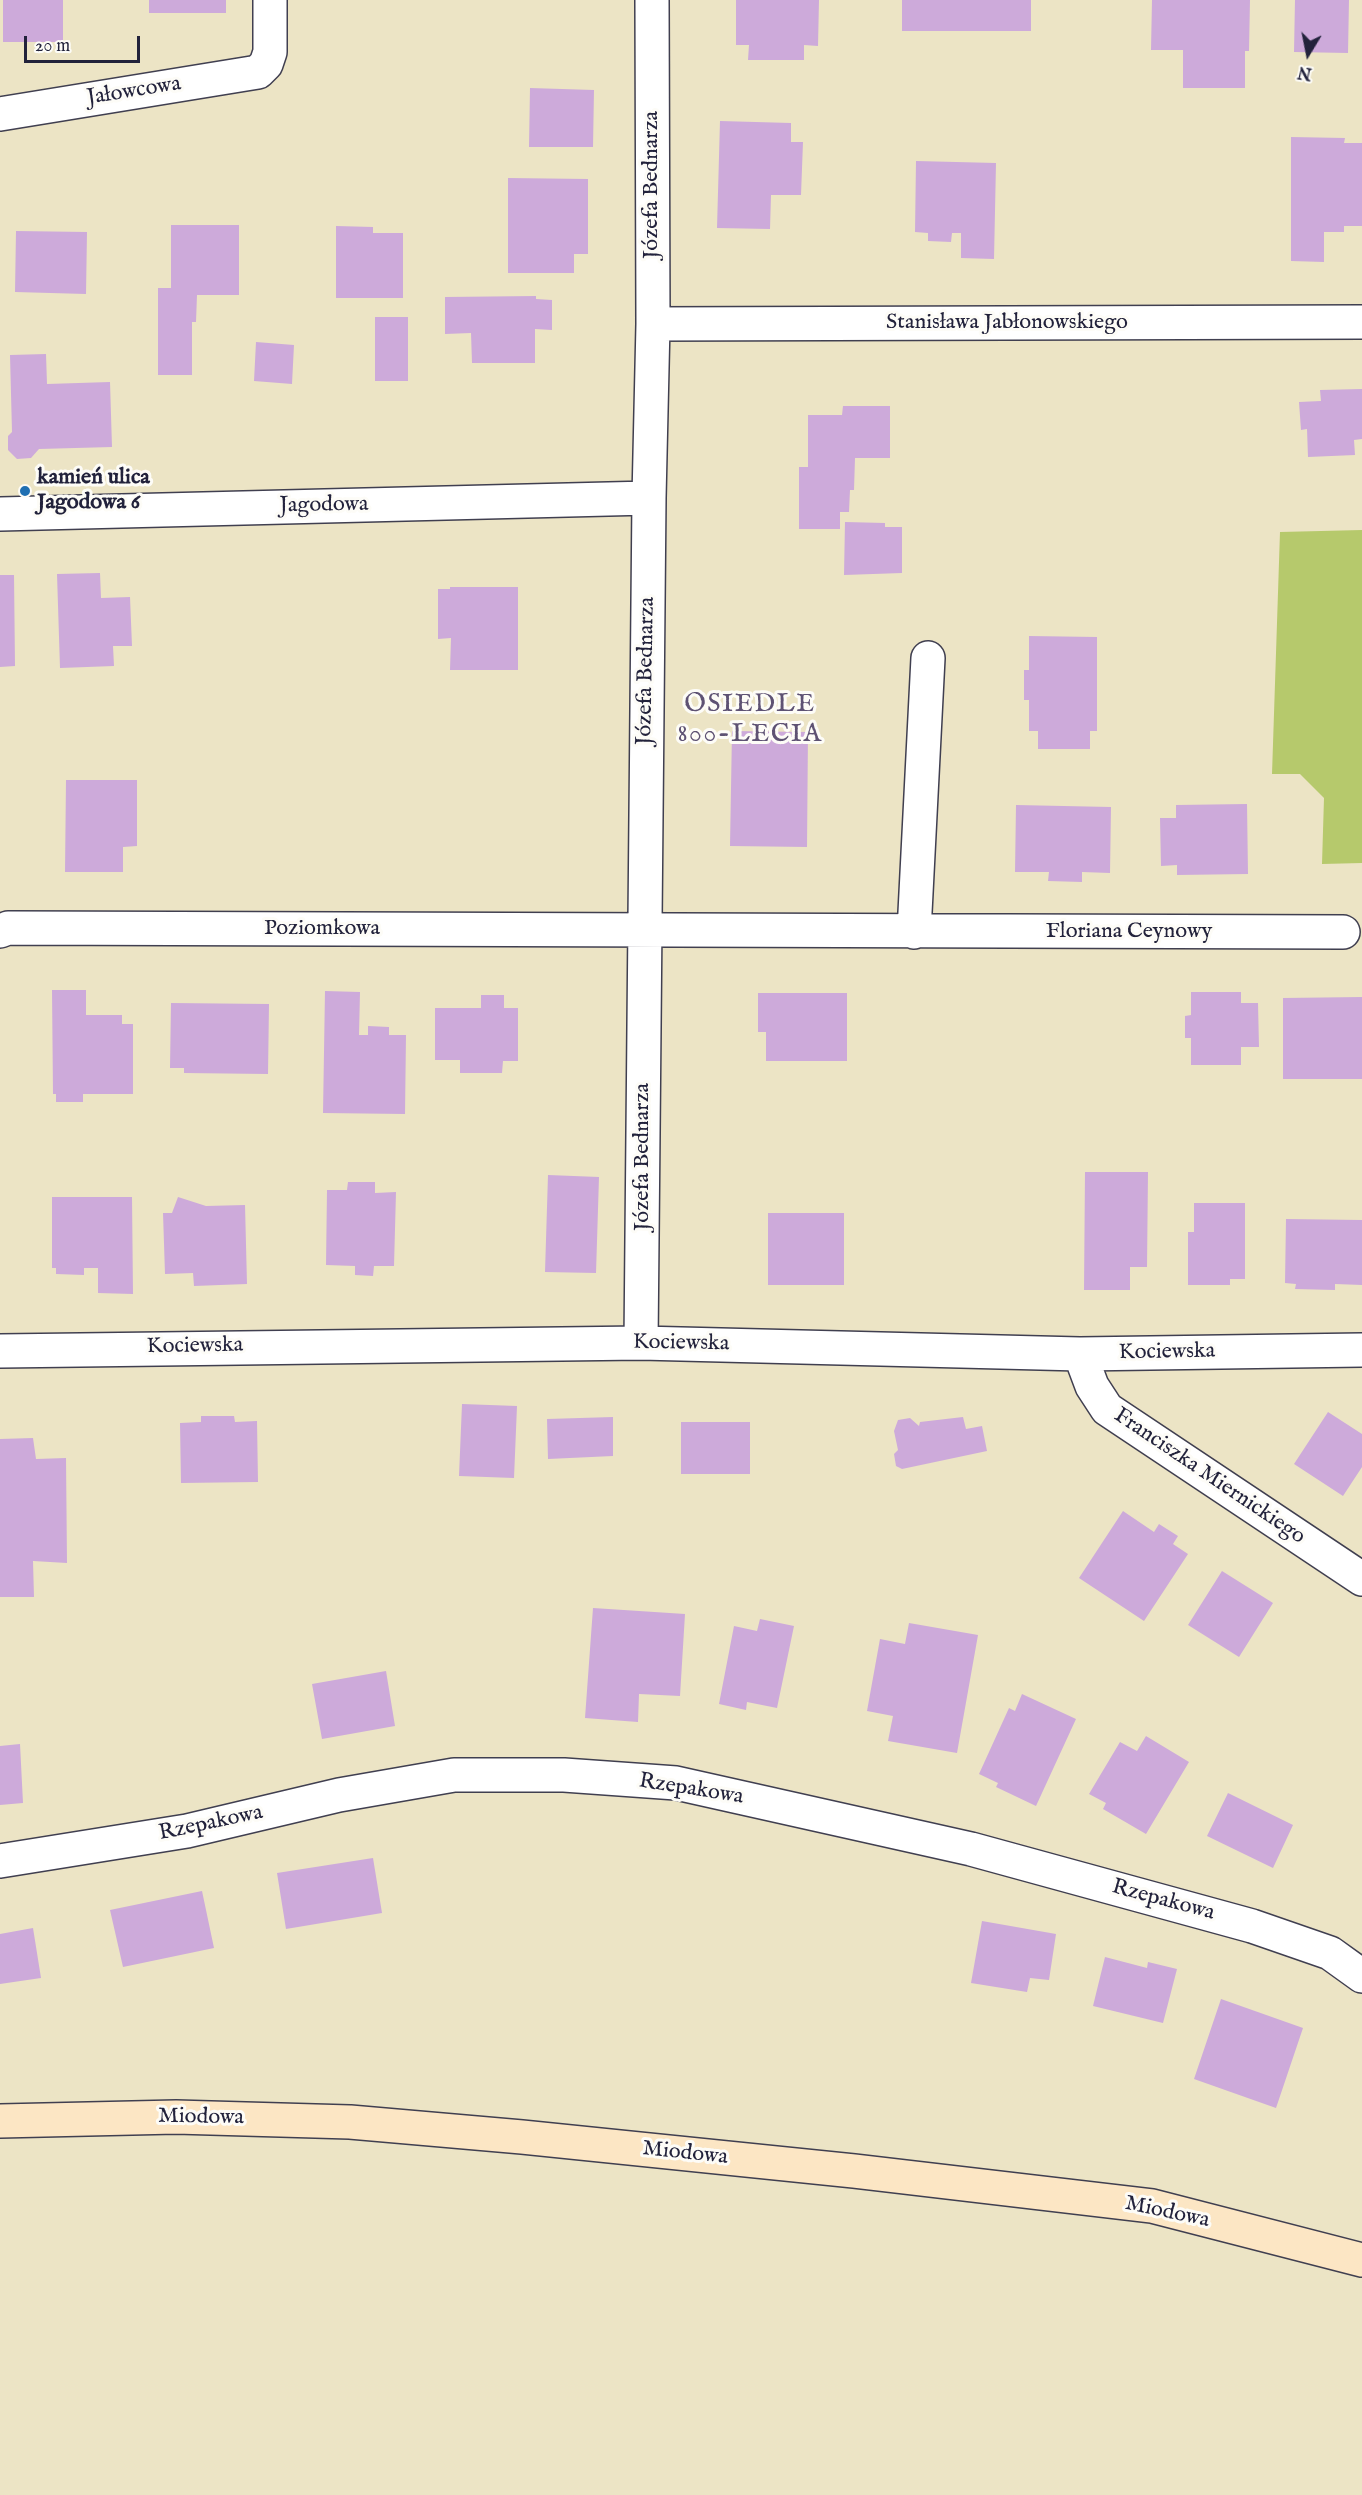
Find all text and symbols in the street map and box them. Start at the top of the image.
scale bar [27,24,142,62]
north arrow [1278,24,1338,84]
text: 20 m [35,35,70,58]
text: N [1296,61,1313,83]
street label: Jałowcowa [85,72,183,112]
street label: Józefa Bednarza [639,111,665,259]
street label: Stanisława Jabłonowskiego [886,310,1128,336]
place label: kamień ulica Jagodowa 6 [37,465,150,516]
marker: kamień ulica Jagodowa 6 [18,484,32,498]
street label: Jagodowa [279,492,369,520]
street label: Józefa Bednarza [633,597,661,745]
district label: OSIEDLE 800-LECIA [677,690,823,752]
street label: Poziomkowa [264,916,380,942]
street label: Floriana Ceynowy [1046,919,1212,945]
street label: Józefa Bednarza [630,1083,656,1231]
street label: Kociewska [633,1330,729,1358]
street label: Kociewska [147,1333,243,1361]
street label: Kociewska [1119,1339,1215,1367]
street label: Franciszka Miernickiego [1108,1403,1310,1551]
street label: Rzepakowa [637,1769,745,1811]
street label: Rzepakowa [157,1800,265,1848]
street label: Rzepakowa [1109,1875,1217,1927]
street label: Miodowa [158,2104,244,2132]
street label: Miodowa [641,2136,729,2172]
street label: Miodowa [1122,2191,1212,2235]

